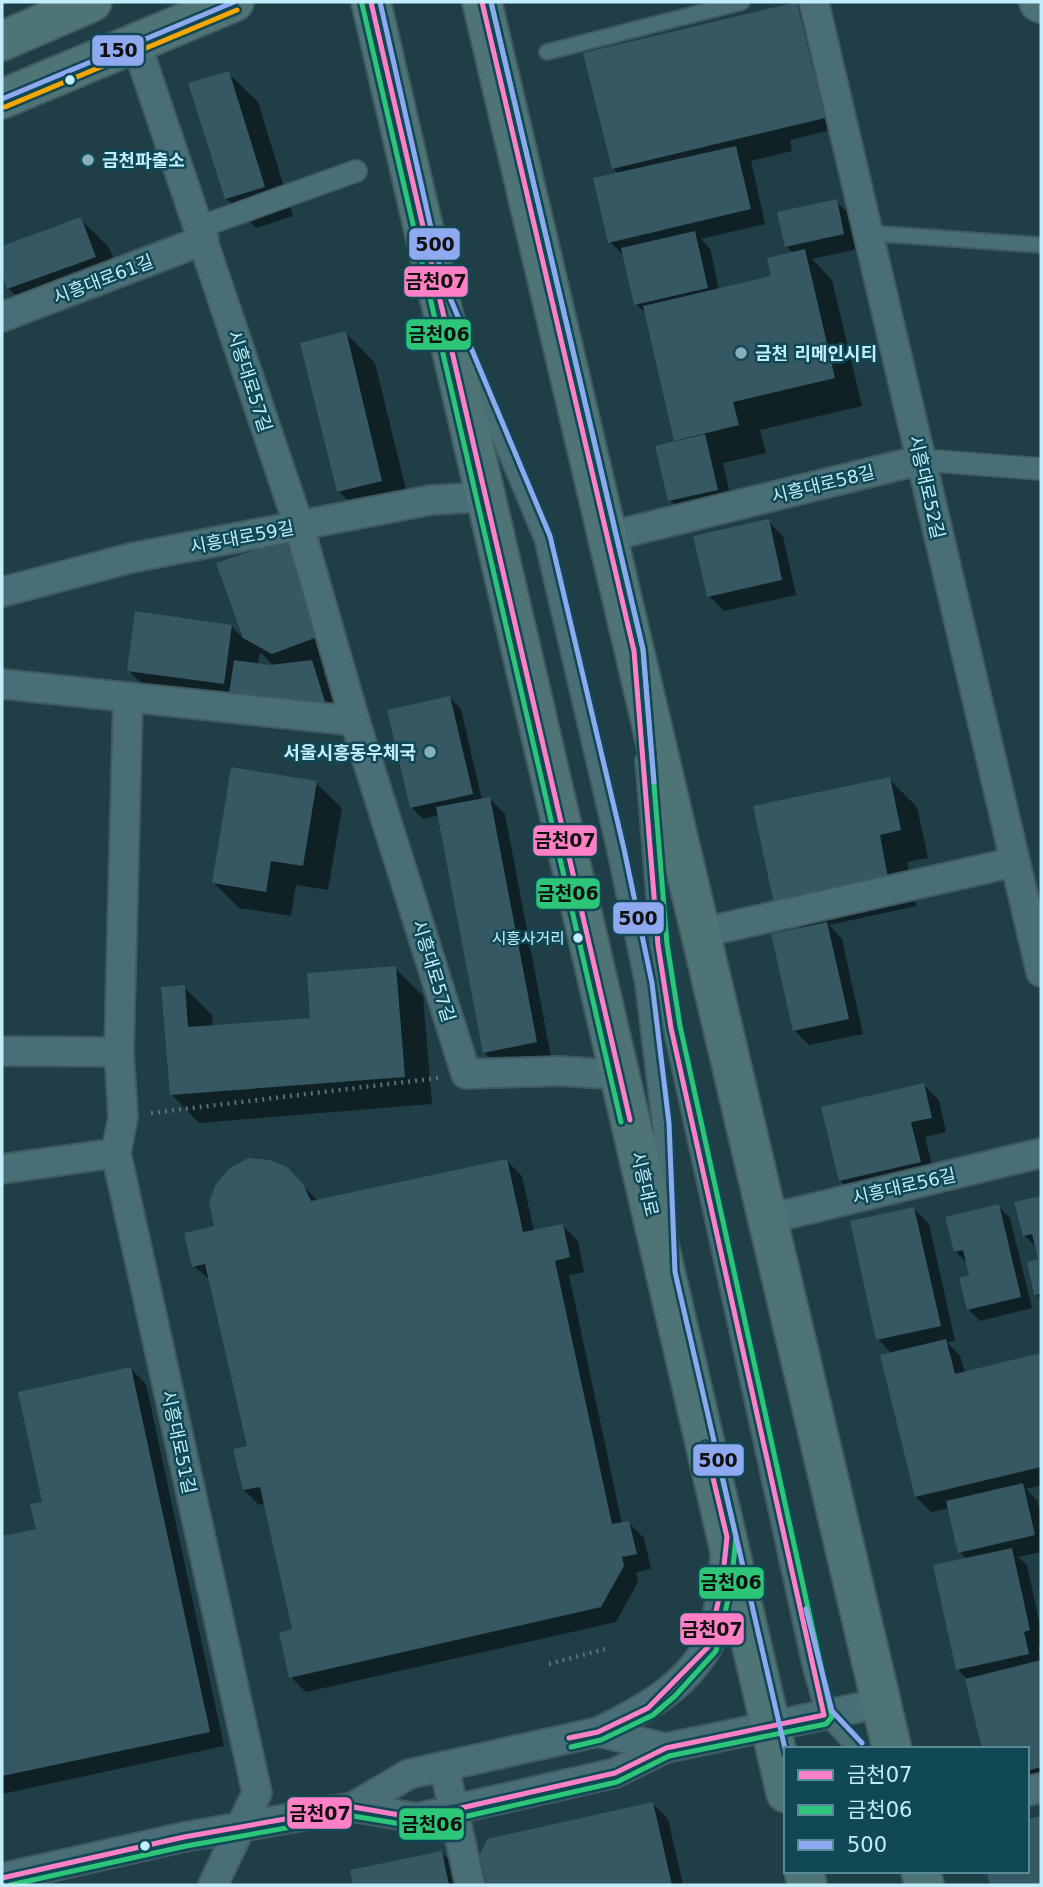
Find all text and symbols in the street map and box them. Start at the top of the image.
line badge: 150 [91,34,145,67]
text: 150 [98,39,138,61]
unlabelled marker [63,73,77,87]
place label: 금천파출소 [102,150,185,171]
marker: 금천파출소 [80,152,96,168]
line badge: 500 [408,227,461,261]
text: 500 [415,233,455,255]
street label: 시흥대로61길 [50,250,156,308]
line badge: 금천07 [403,265,469,298]
text: 금천07 [405,270,467,292]
line badge: 금천06 [405,318,472,351]
text: 금천06 [408,323,470,345]
street label: 시흥대로57길 [224,327,276,435]
place label: 금천 리메인시티 [755,343,877,364]
marker: 금천 리메인시티 [733,345,749,361]
street label: 시흥대로52길 [905,433,949,541]
street label: 시흥대로58길 [769,461,877,507]
street label: 시흥대로59길 [188,517,296,557]
place label: 서울시흥동우체국 [284,742,416,763]
marker: 서울시흥동우체국 [422,744,438,760]
line badge: 금천07 [532,824,598,857]
text: 금천07 [534,829,596,851]
line badge: 금천06 [535,877,601,910]
text: 금천06 [537,882,599,904]
line badge: 500 [612,901,665,935]
text: 500 [618,907,658,929]
street label: 시흥대로57길 [409,917,459,1025]
place label: 시흥사거리 [491,929,565,948]
marker: 시흥사거리 [571,931,585,945]
street label: 시흥대로 [627,1149,663,1219]
street label: 시흥대로56길 [850,1164,958,1208]
street label: 시흥대로51길 [158,1388,200,1496]
line badge: 500 [692,1443,745,1477]
text: 500 [698,1449,738,1471]
line badge: 금천06 [698,1566,765,1600]
text: 금천06 [700,1571,762,1593]
line badge: 금천07 [679,1612,745,1646]
text: 금천07 [681,1618,743,1640]
legend [784,1747,1029,1873]
text: 금천07 [847,1763,912,1787]
line badge: 금천07 [286,1796,353,1830]
text: 금천06 [847,1798,912,1822]
text: 금천07 [289,1802,351,1824]
line badge: 금천06 [398,1807,465,1841]
text: 금천06 [401,1813,463,1835]
text: 500 [847,1833,887,1857]
unlabelled marker [138,1839,152,1853]

